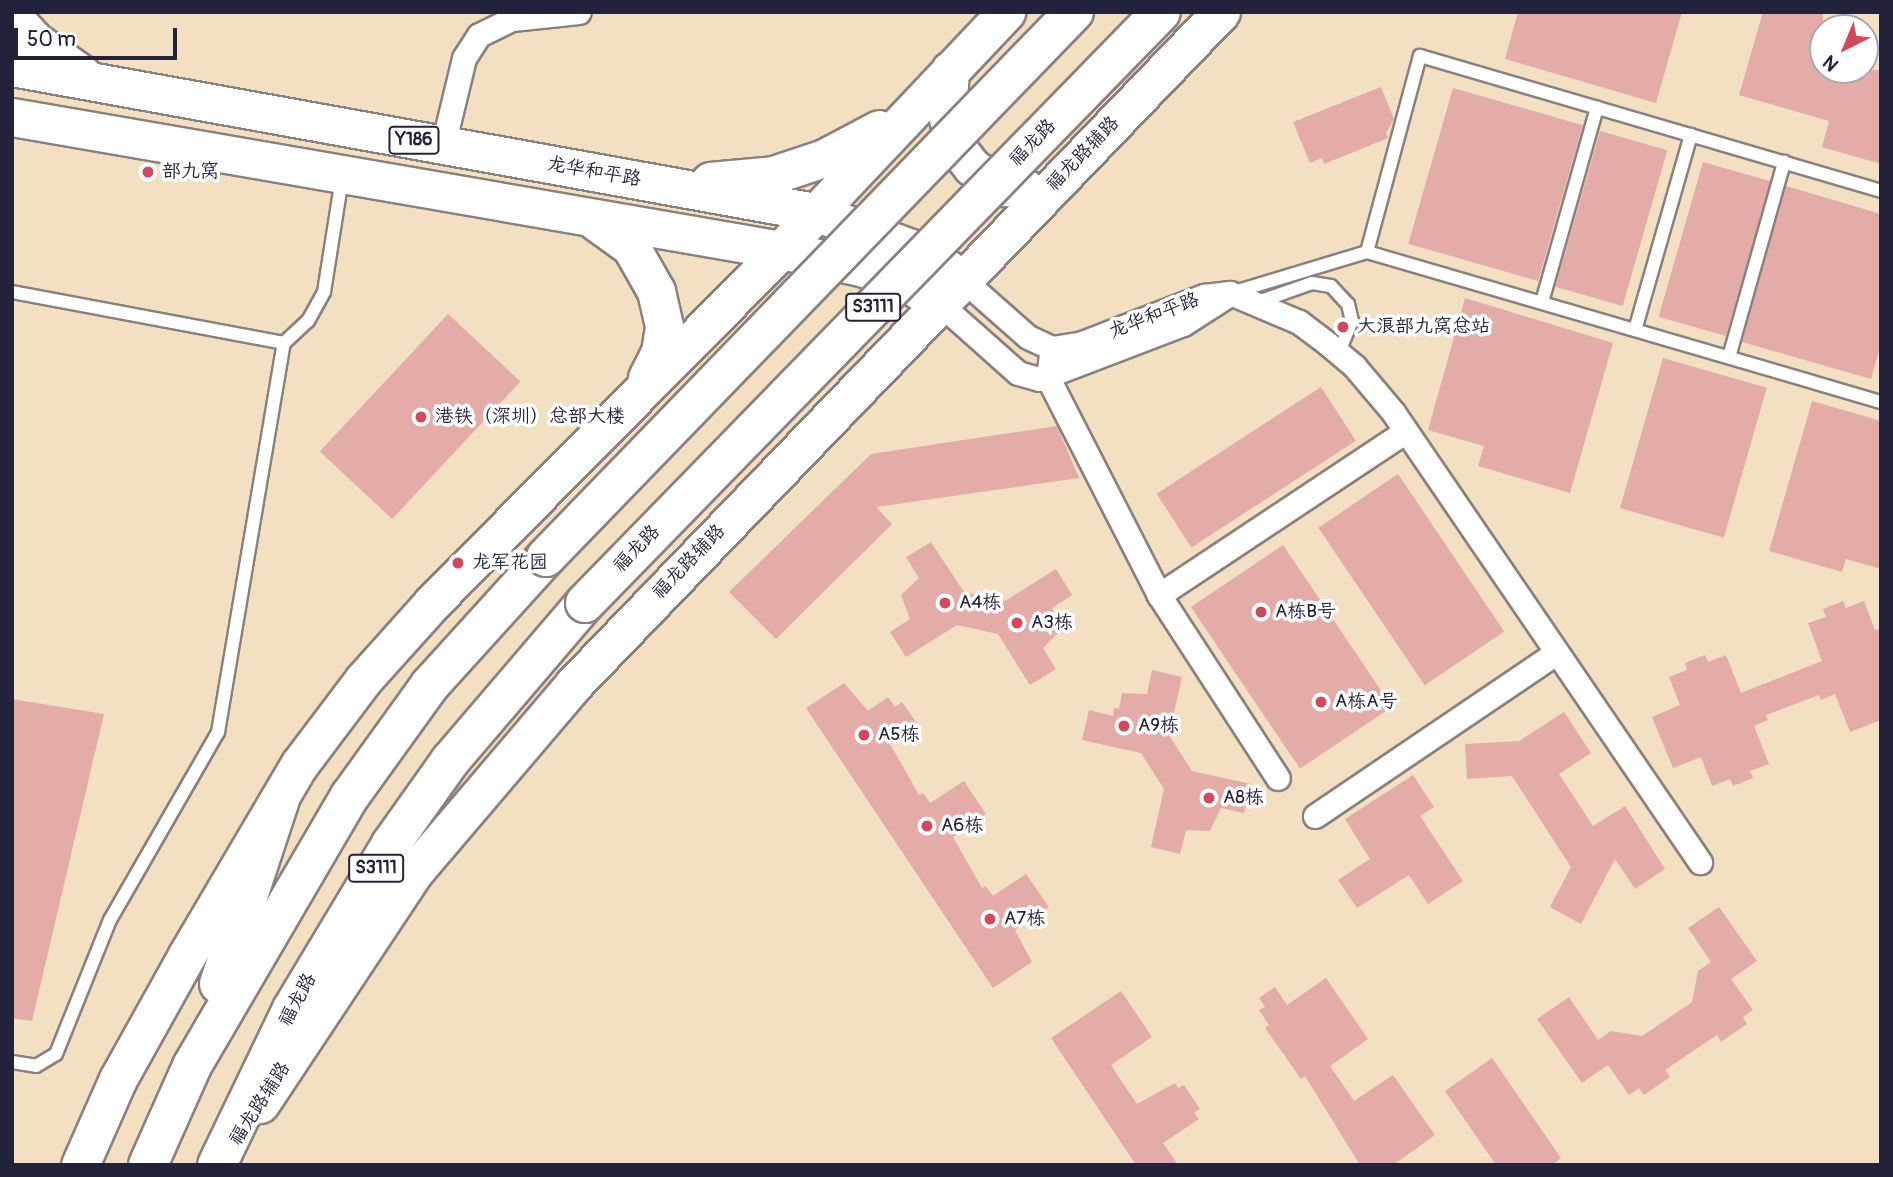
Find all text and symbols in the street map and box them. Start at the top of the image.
scale bar [18,14,180,58]
north arrow [1809,14,1879,84]
text: 50 m [27,26,76,53]
text: N [1818,50,1844,76]
street label: 福龙路辅路 [1042,112,1124,196]
street label: 福龙路 [1005,115,1061,171]
road number: Y186 [388,125,440,154]
street label: 龙华和平路 [545,153,643,191]
place label: 部九窝 [162,161,219,183]
marker: 部九窝 [140,164,156,180]
street label: 龙华和平路 [1106,288,1202,344]
road number: S3111 [845,292,901,321]
place label: 大浪部九窝总站 [1357,316,1490,338]
marker: 大浪部九窝总站 [1335,319,1351,335]
place label: 港铁（深圳）总部大楼 [435,406,625,428]
marker: 港铁（深圳）总部大楼 [413,409,429,425]
street label: 福龙路辅路 [648,520,730,604]
street label: 福龙路 [609,521,665,577]
place label: 龙军花园 [472,552,548,574]
marker: 龙军花园 [450,555,466,571]
place label: A4栋 [959,592,1001,614]
marker: A4栋 [937,595,953,611]
place label: A栋B号 [1275,601,1336,623]
marker: A栋B号 [1253,604,1269,620]
place label: A3栋 [1031,612,1073,634]
marker: A3栋 [1009,615,1025,631]
place label: A栋A号 [1335,691,1398,713]
marker: A栋A号 [1313,694,1329,710]
place label: A9栋 [1138,715,1179,737]
marker: A9栋 [1116,718,1132,734]
place label: A5栋 [878,724,920,746]
marker: A5栋 [856,727,872,743]
place label: A8栋 [1223,787,1264,809]
marker: A8栋 [1201,790,1217,806]
place label: A6栋 [941,815,983,837]
marker: A6栋 [919,818,935,834]
road number: S3111 [348,854,404,882]
place label: A7栋 [1004,908,1045,930]
marker: A7栋 [982,911,998,927]
street label: 福龙路 [275,969,321,1031]
street label: 福龙路辅路 [225,1058,295,1150]

